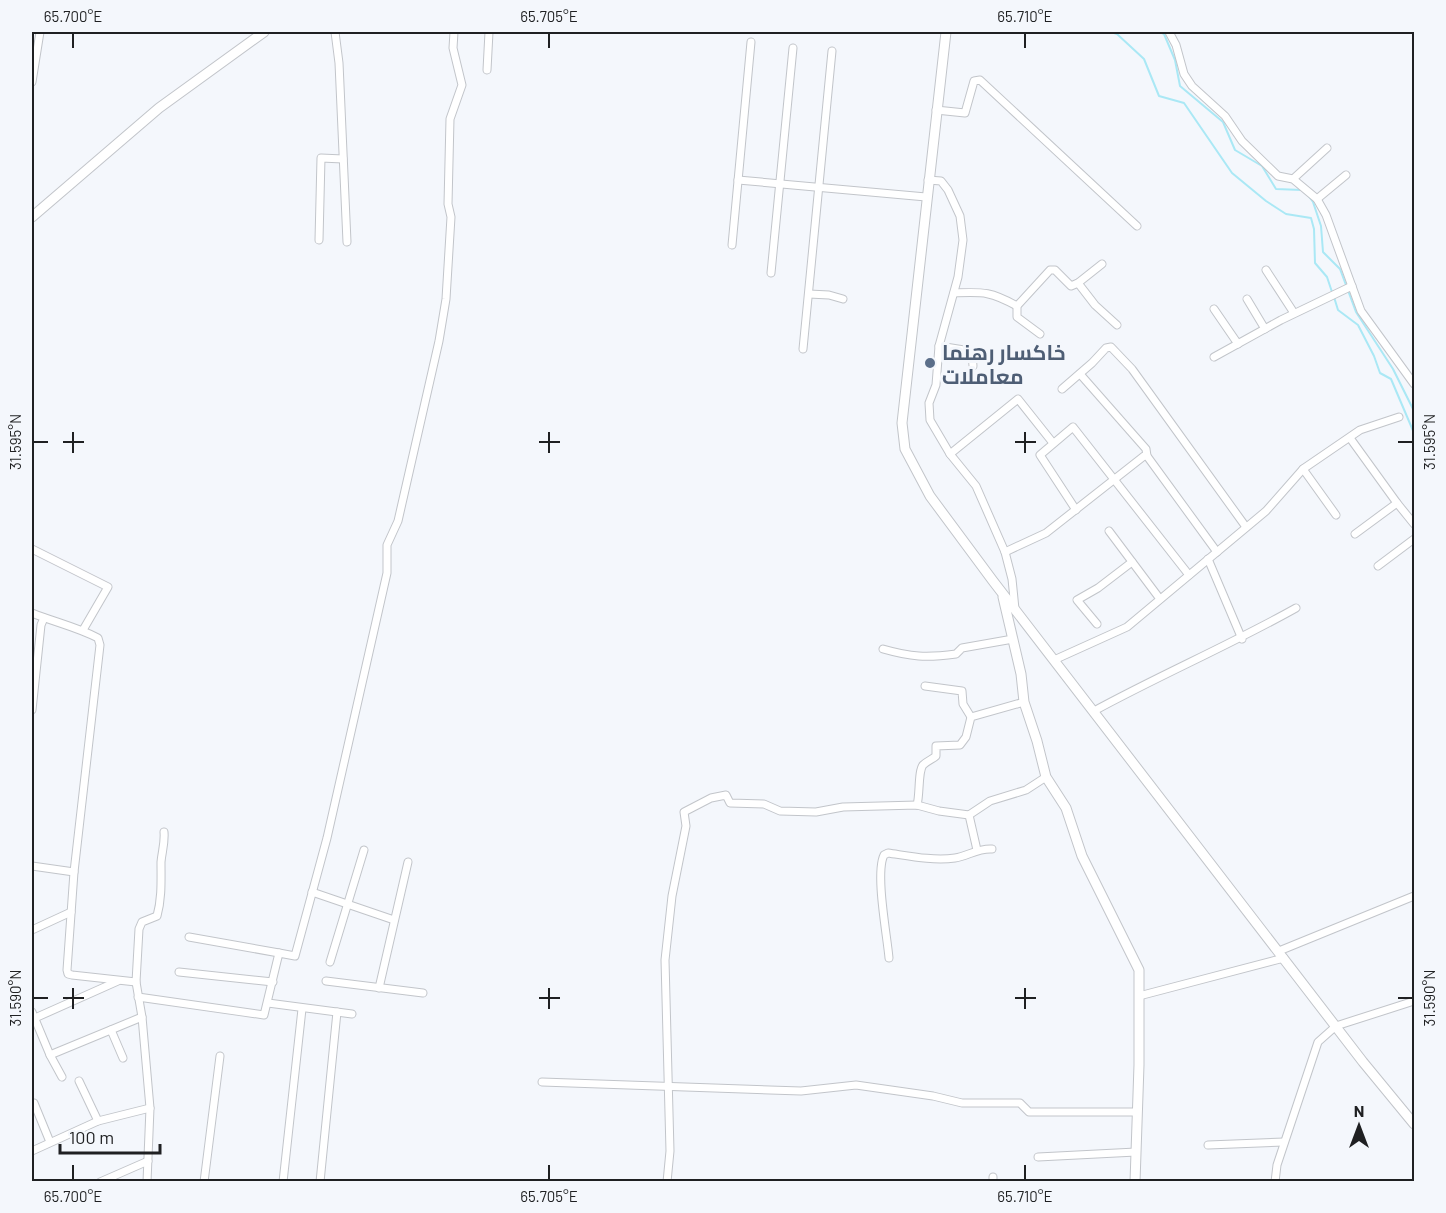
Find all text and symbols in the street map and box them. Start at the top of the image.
text: 65.700°E [44,7,102,25]
text: 65.705°E [520,7,578,25]
text: 65.710°E [997,7,1053,25]
place label: خاکسار رهنما معاملات [942,339,1066,388]
marker: خاکسار رهنما معاملات [923,356,937,370]
text: 31.595°N [6,414,24,470]
text: 31.595°N [1420,414,1438,470]
text: 31.590°N [6,970,24,1026]
text: 31.590°N [1420,970,1438,1026]
north arrow [1329,1096,1389,1156]
text: N [1354,1101,1364,1120]
scale bar [60,1117,160,1155]
text: 100 m [69,1126,114,1148]
text: 65.700°E [44,1187,102,1205]
text: 65.705°E [520,1187,578,1205]
text: 65.710°E [997,1187,1053,1205]

